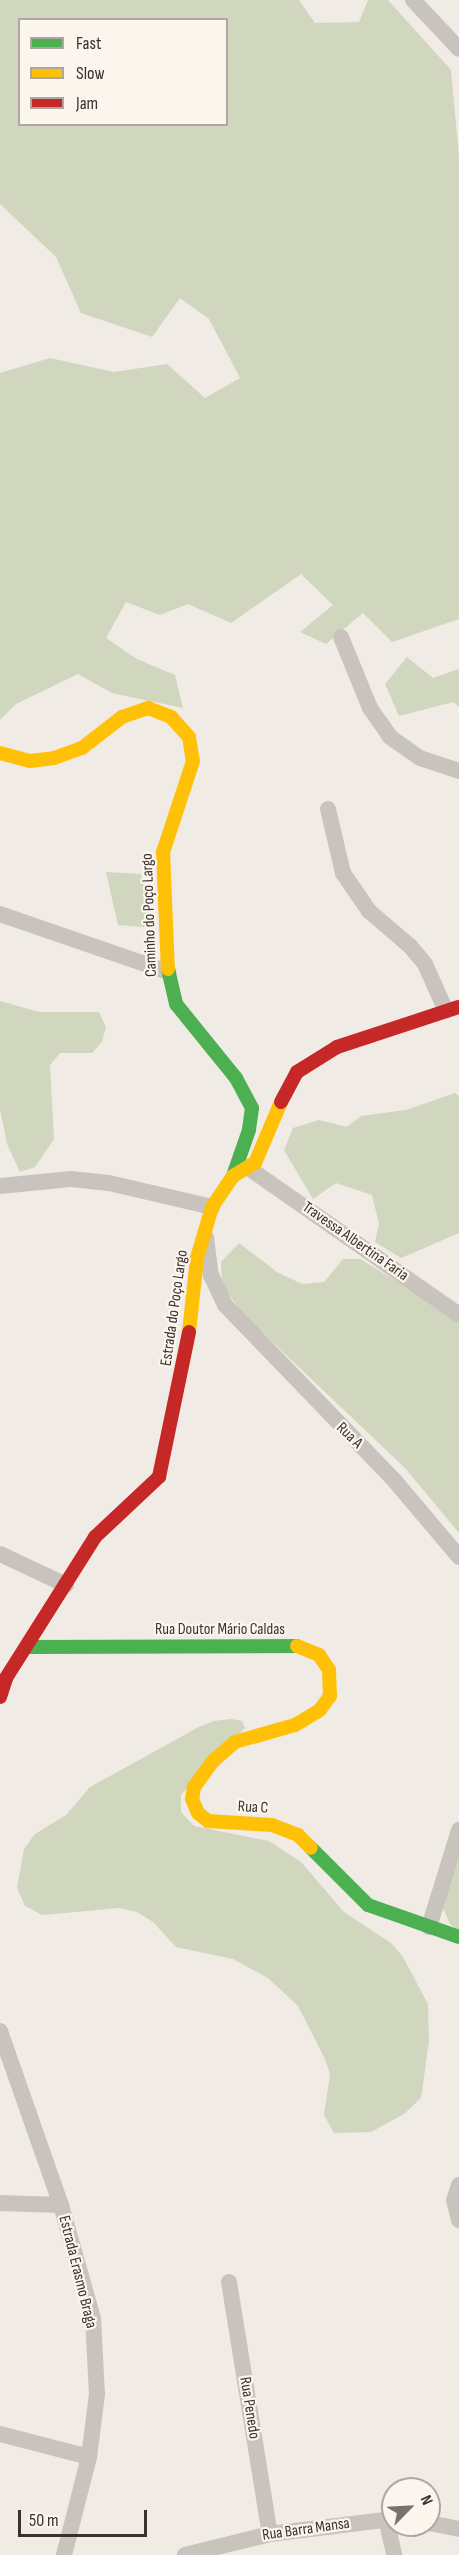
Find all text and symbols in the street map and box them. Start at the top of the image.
legend [18,18,228,126]
text: Fast [76,33,101,54]
text: Slow [76,63,105,84]
text: Jam [76,93,98,114]
street label: Caminho do Poço Largo [138,853,162,977]
street label: Travessa Albertina Faria [298,1198,412,1286]
street label: Estrada do Poço Largo [157,1249,193,1367]
street label: Rua A [332,1419,366,1453]
street label: Rua Doutor Mário Caldas [155,1620,285,1640]
street label: Rua C [237,1798,269,1818]
street label: Estrada Erasmo Braga [54,2214,100,2330]
street label: Rua Penedo [235,2376,263,2440]
north arrow [381,2477,441,2537]
text: N [416,2493,436,2508]
scale bar [21,2498,150,2536]
text: 50 m [29,2510,59,2531]
street label: Rua Barra Mansa [261,2514,351,2546]

